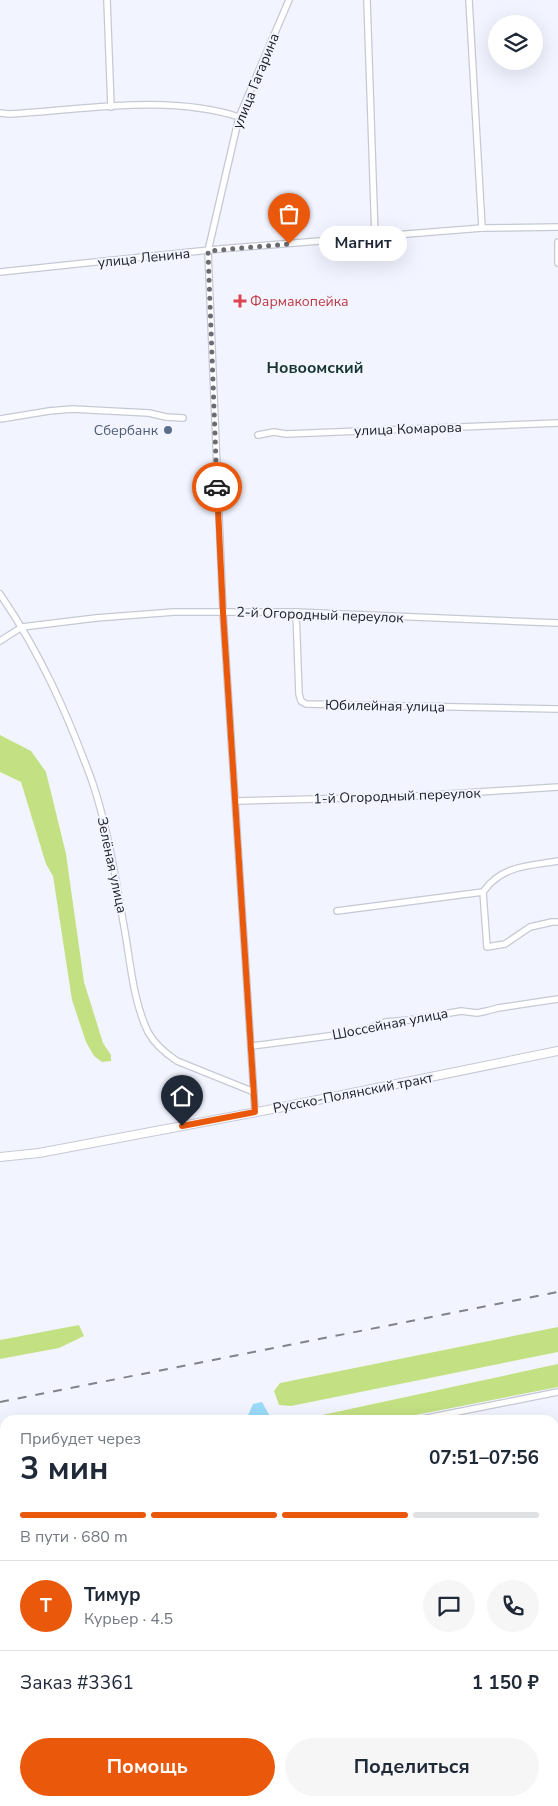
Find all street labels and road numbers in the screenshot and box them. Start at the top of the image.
street label: улица Гагарина [228,30,284,132]
street label: улица Ленина [97,244,191,272]
street label: улица Комарова [354,418,462,440]
street label: 2-й Огородный переулок [236,603,405,627]
street label: Юбилейная улица [325,695,445,717]
street label: 1-й Огородный переулок [313,784,482,808]
street label: Зелёная улица [93,815,131,915]
street label: Шоссейная улица [330,1003,450,1045]
street label: Русско-Полянский тракт [271,1068,435,1118]

